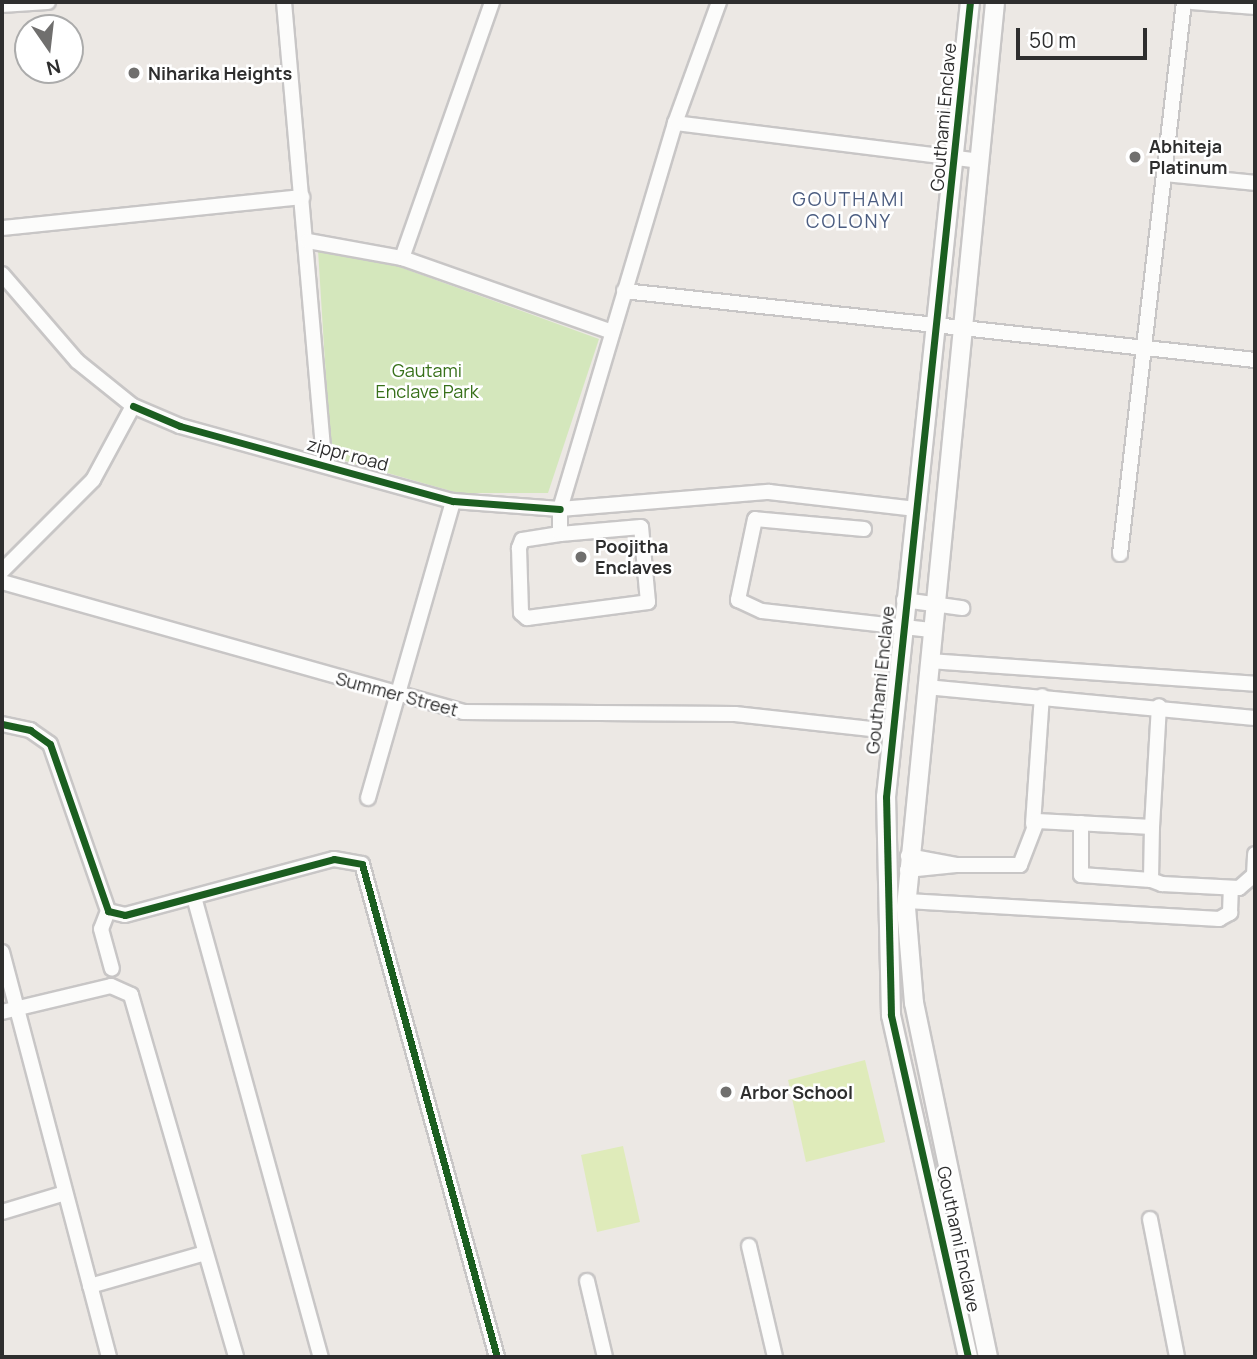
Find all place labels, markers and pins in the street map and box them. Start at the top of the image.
place label: Niharika Heights [148,62,292,84]
marker: Niharika Heights [126,65,142,81]
place label: Abhiteja Platinum [1149,136,1227,178]
marker: Abhiteja Platinum [1127,149,1143,165]
place label: Poojitha Enclaves [595,536,672,578]
marker: Poojitha Enclaves [573,549,589,565]
place label: Arbor School [740,1081,853,1103]
marker: Arbor School [718,1084,734,1100]

